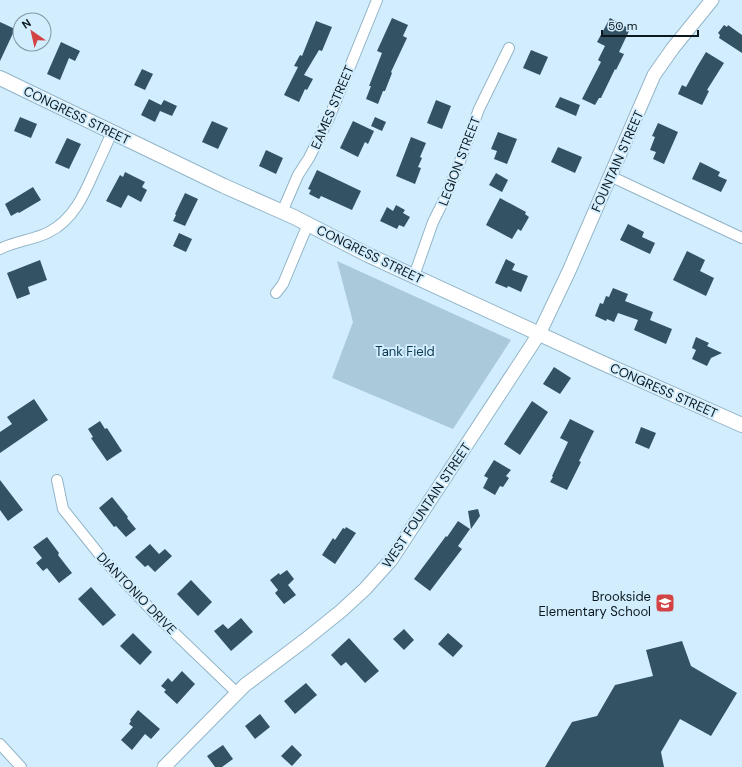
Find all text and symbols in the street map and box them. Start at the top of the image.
north arrow [12,12,52,52]
scale bar [602,12,698,38]
text: N [19,16,34,32]
text: 50 m [608,18,637,34]
street label: EAMES STREET [307,63,358,152]
street label: CONGRESS STREET [21,82,133,149]
street label: FOUNTAIN STREET [587,108,647,215]
street label: LEGION STREET [435,114,484,208]
street label: CONGRESS STREET [314,221,426,288]
park label: Tank Field [375,343,435,360]
street label: CONGRESS STREET [607,359,720,422]
street label: WEST FOUNTAIN STREET [378,440,475,571]
street label: DIANTONIO DRIVE [93,549,180,638]
place label: Brookside Elementary School [539,588,651,620]
school or university icon: Brookside Elementary School [654,592,676,614]

